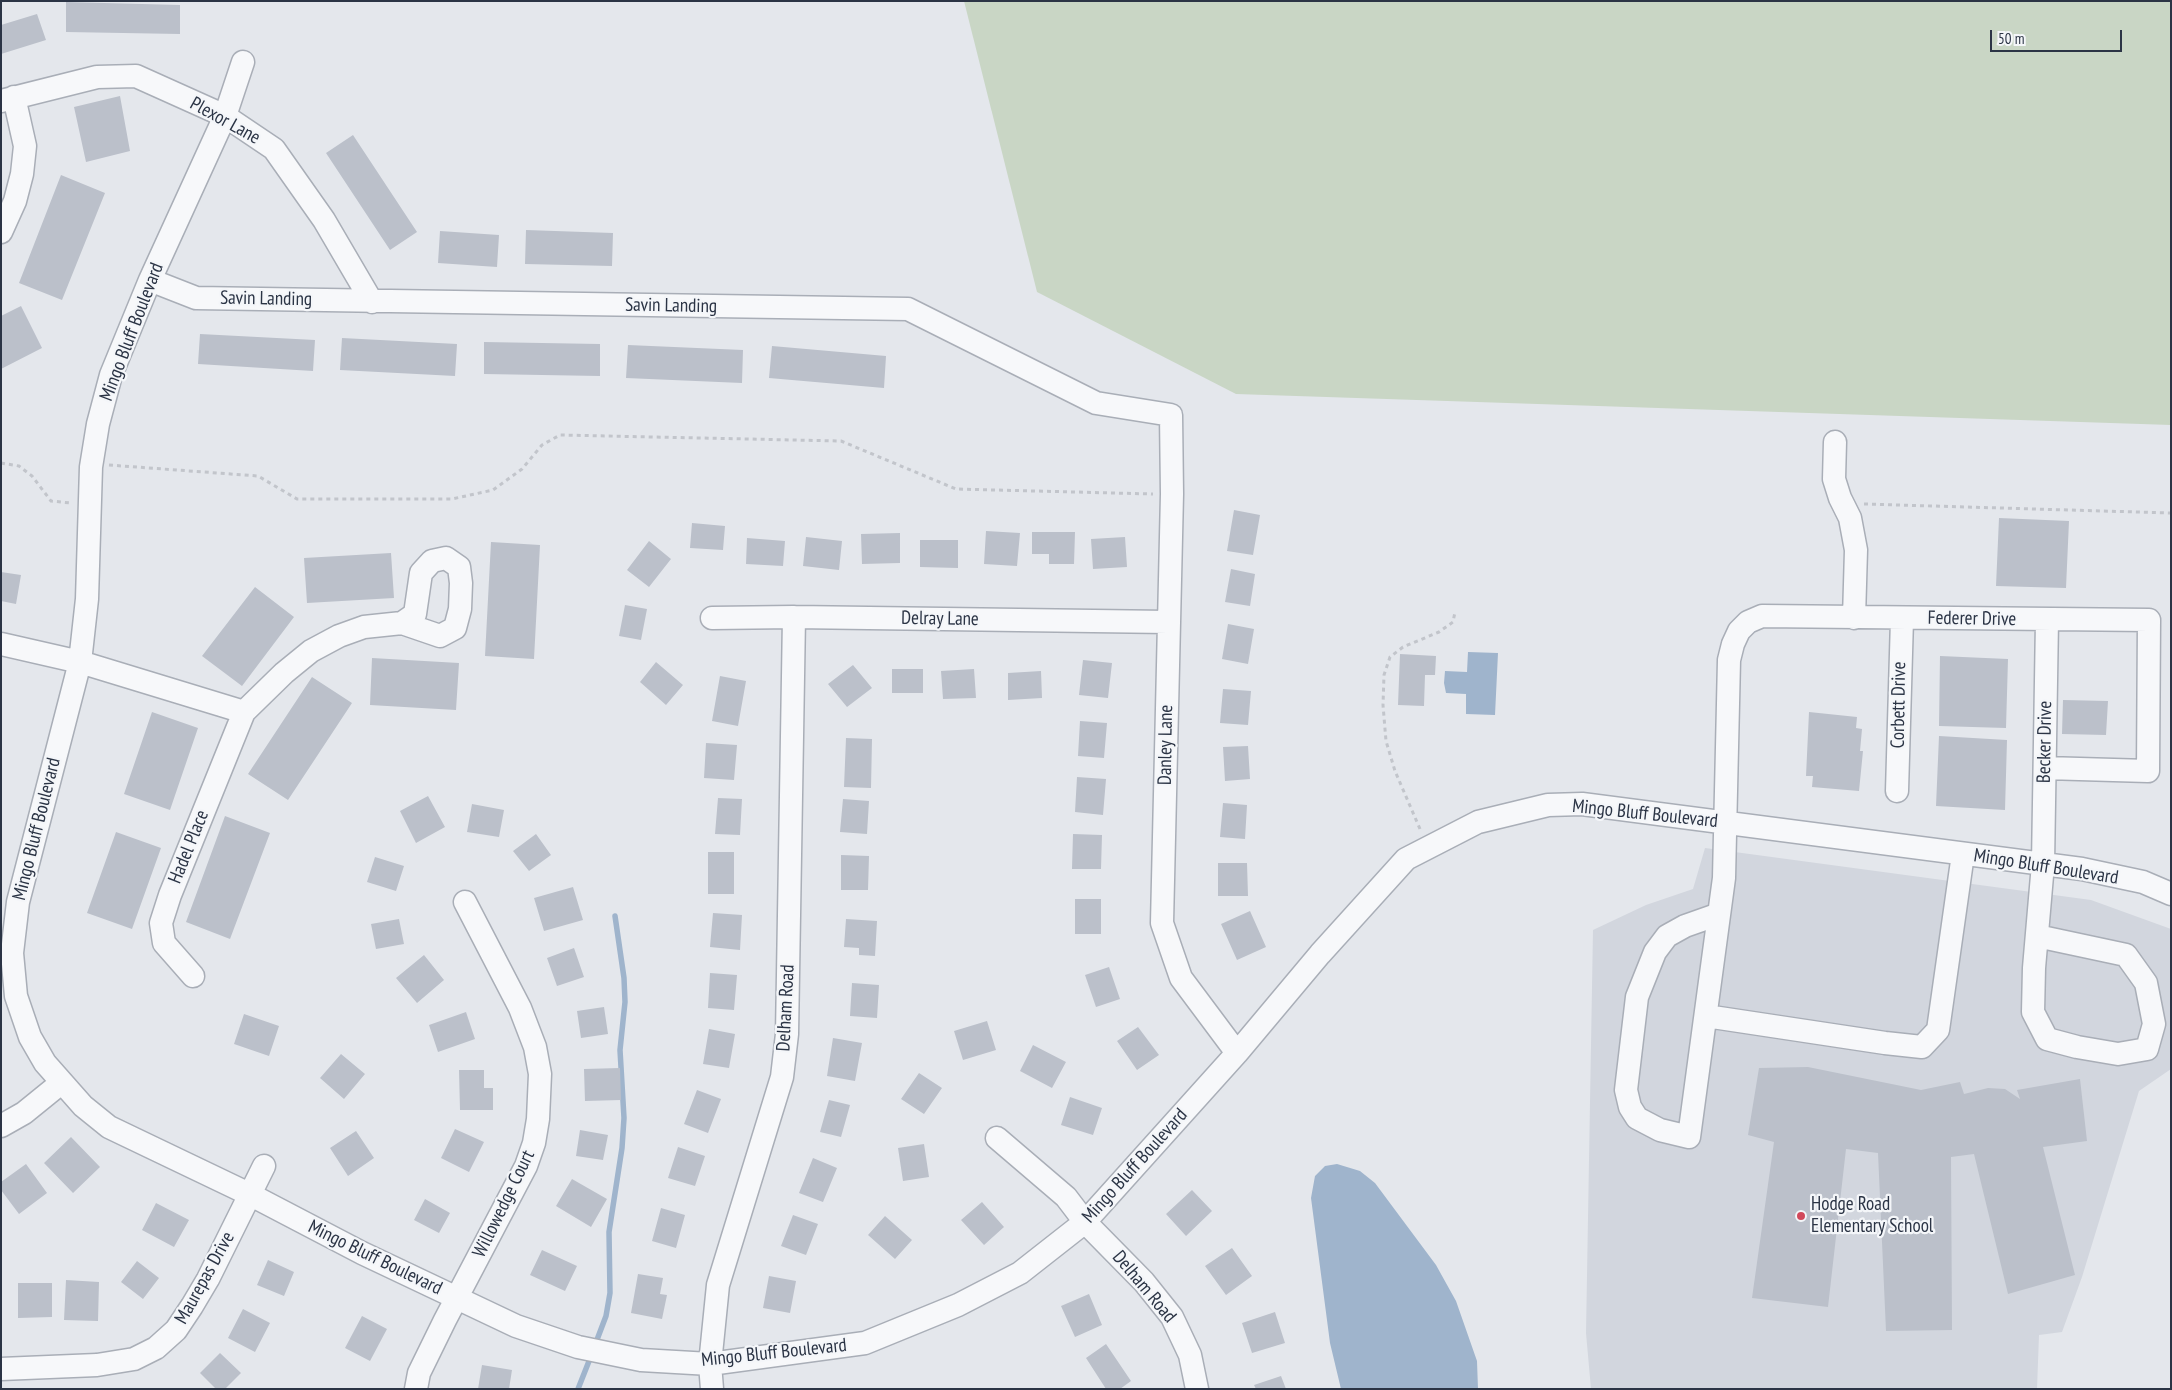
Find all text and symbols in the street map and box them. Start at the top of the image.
scale bar [1992,20,2124,52]
text: 50 m [1998,29,2024,48]
street label: Plexor Lane [186,92,264,150]
street label: Mingo Bluff Boulevard [95,260,169,404]
street label: Savin Landing [220,287,312,311]
street label: Savin Landing [625,294,717,318]
street label: Delray Lane [901,607,979,631]
street label: Federer Drive [1928,607,2016,631]
street label: Corbett Drive [1887,661,1911,749]
street label: Becker Drive [2033,701,2057,783]
street label: Danley Lane [1154,705,1178,785]
street label: Mingo Bluff Boulevard [8,755,66,903]
street label: Mingo Bluff Boulevard [1571,795,1719,833]
street label: Hadel Place [164,807,214,887]
street label: Mingo Bluff Boulevard [1972,844,2120,890]
street label: Delham Road [772,964,800,1052]
street label: Mingo Bluff Boulevard [1078,1104,1192,1228]
street label: Willowedge Court [468,1147,540,1261]
place label: Hodge Road Elementary School [1811,1194,1933,1238]
marker: Hodge Road Elementary School [1795,1210,1807,1222]
street label: Mingo Bluff Boulevard [304,1216,446,1300]
street label: Maurepas Drive [170,1228,240,1328]
street label: Delham Road [1107,1246,1181,1328]
street label: Mingo Bluff Boulevard [700,1334,848,1372]

